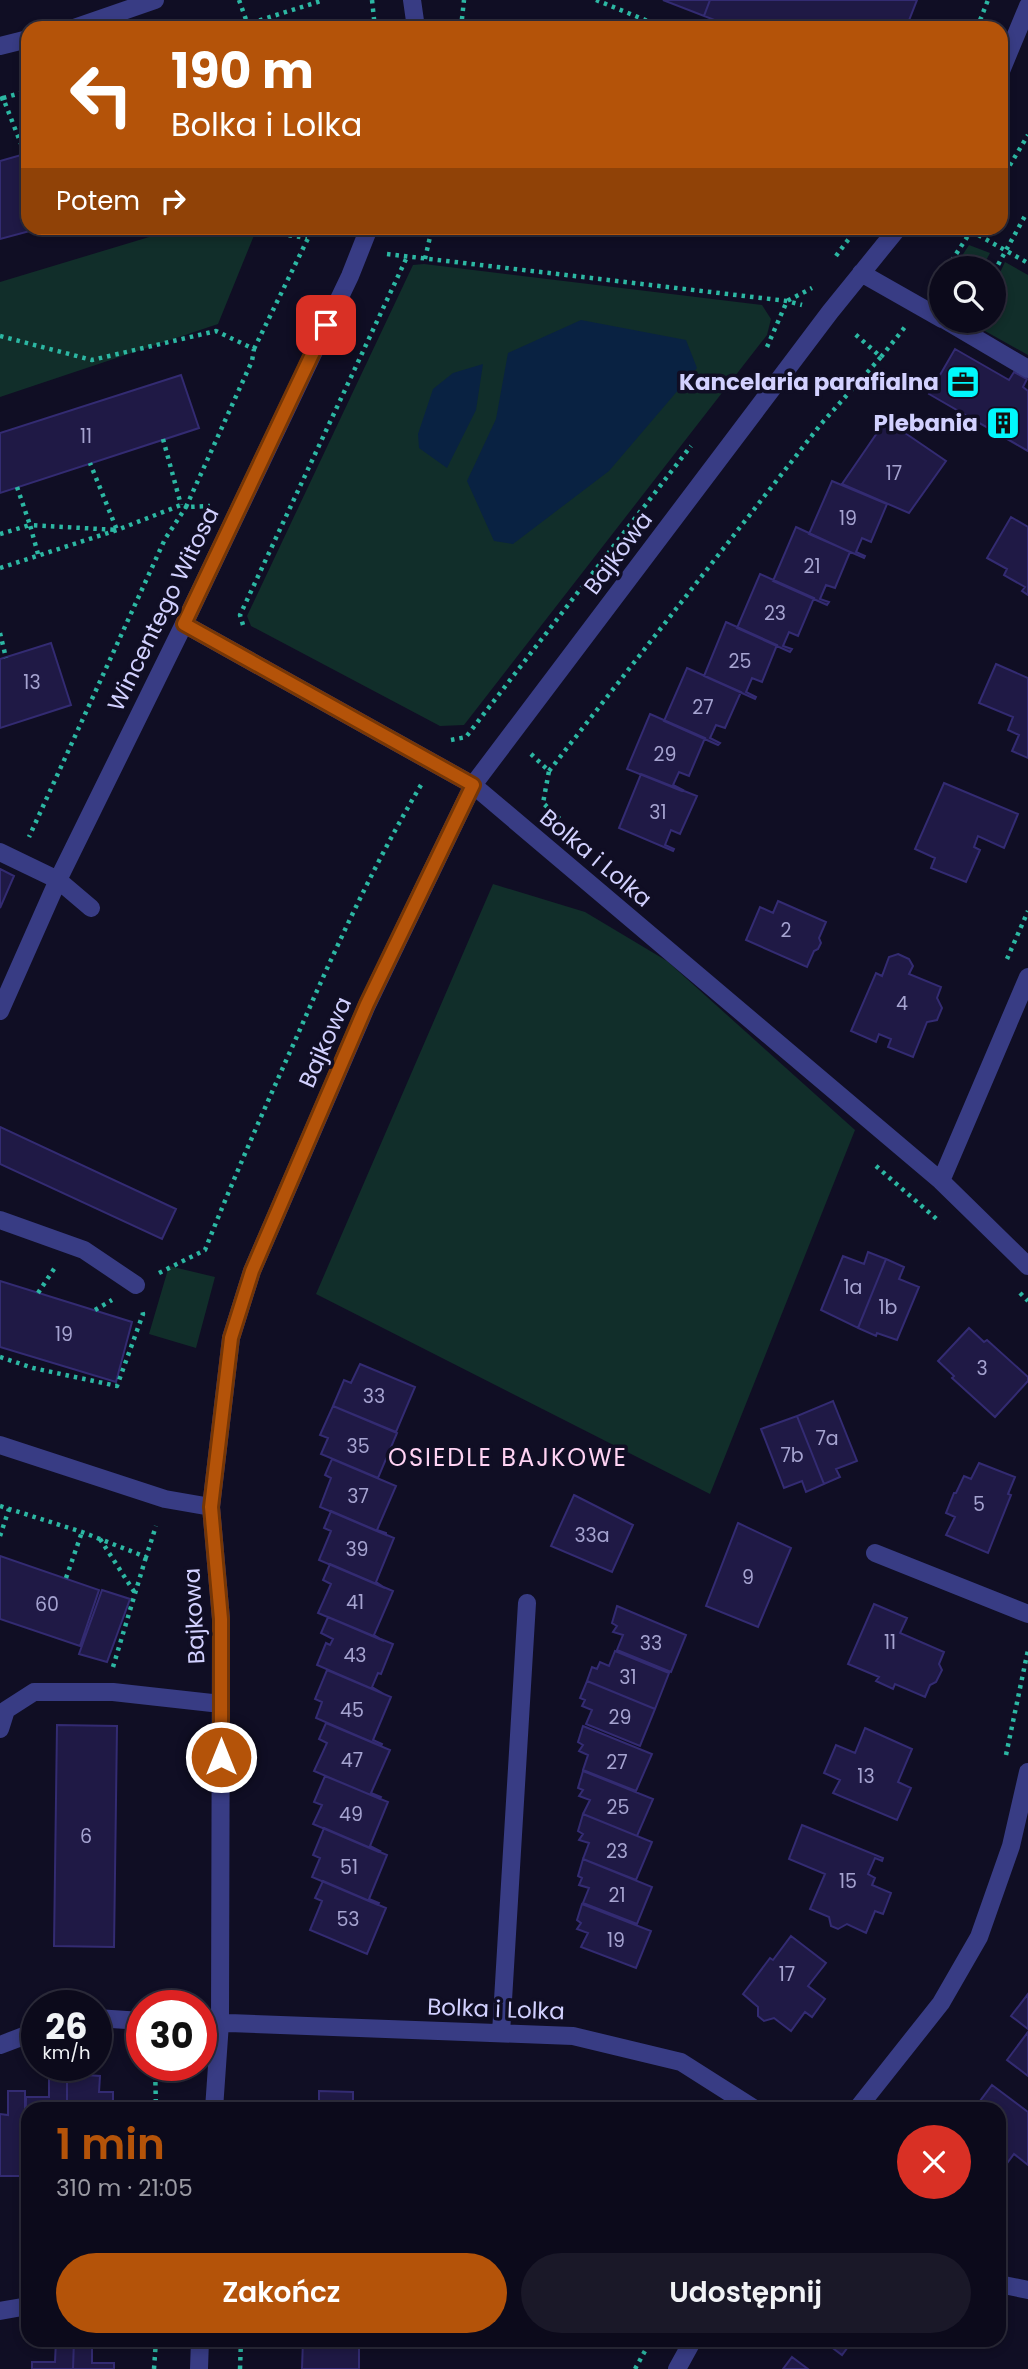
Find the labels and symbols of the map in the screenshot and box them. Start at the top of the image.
pin [296,295,356,355]
office icon: Kancelaria parafialna [944,363,982,401]
place label: Kancelaria parafialna [679,366,939,398]
building icon: Plebania [984,404,1022,442]
place label: Plebania [874,407,978,439]
house number: 11 [80,423,92,450]
house number: 17 [886,460,902,487]
street label: Wincentego Witosa [100,502,226,716]
street label: Bajkowa [576,505,660,601]
house number: 19 [839,505,857,532]
house number: 21 [803,553,821,580]
house number: 23 [764,600,786,627]
house number: 25 [729,648,751,675]
house number: 13 [23,669,41,696]
house number: 27 [692,694,714,721]
house number: 29 [654,741,676,768]
house number: 31 [649,799,667,826]
street label: Bolka i Lolka [533,802,659,914]
house number: 2 [781,917,792,944]
house number: 4 [896,990,908,1017]
street label: Bajkowa [291,991,359,1093]
house number: 1a [844,1274,862,1301]
house number: 1b [879,1294,898,1321]
house number: 19 [55,1321,73,1348]
house number: 3 [976,1355,988,1382]
house number: 33 [363,1383,385,1410]
house number: 7a [815,1425,839,1452]
house number: 35 [346,1433,370,1460]
district label: OSIEDLE BAJKOWE [388,1441,628,1474]
house number: 7b [780,1442,804,1469]
house number: 37 [347,1483,369,1510]
house number: 5 [973,1491,985,1518]
house number: 33a [574,1522,610,1549]
house number: 39 [345,1536,369,1563]
house number: 9 [742,1564,754,1591]
street label: Bajkowa [176,1567,212,1665]
house number: 41 [346,1589,364,1616]
house number: 60 [35,1591,59,1618]
house number: 11 [884,1629,896,1656]
house number: 33 [640,1630,662,1657]
house number: 43 [343,1642,367,1669]
house number: 31 [619,1664,637,1691]
house number: 45 [340,1697,364,1724]
house number: 29 [609,1704,631,1731]
position arrow [184,1720,258,1794]
house number: 47 [341,1747,363,1774]
house number: 27 [606,1749,628,1776]
house number: 13 [857,1763,875,1790]
house number: 25 [607,1794,629,1821]
house number: 49 [339,1801,363,1828]
house number: 6 [80,1823,92,1850]
house number: 23 [606,1838,628,1865]
house number: 51 [340,1854,358,1881]
house number: 15 [839,1868,857,1895]
house number: 21 [608,1882,626,1909]
house number: 53 [336,1906,360,1933]
house number: 19 [607,1927,625,1954]
house number: 17 [779,1961,795,1988]
speed limit sign: 30 [126,1990,217,2081]
street label: Bolka i Lolka [427,1991,565,2027]

